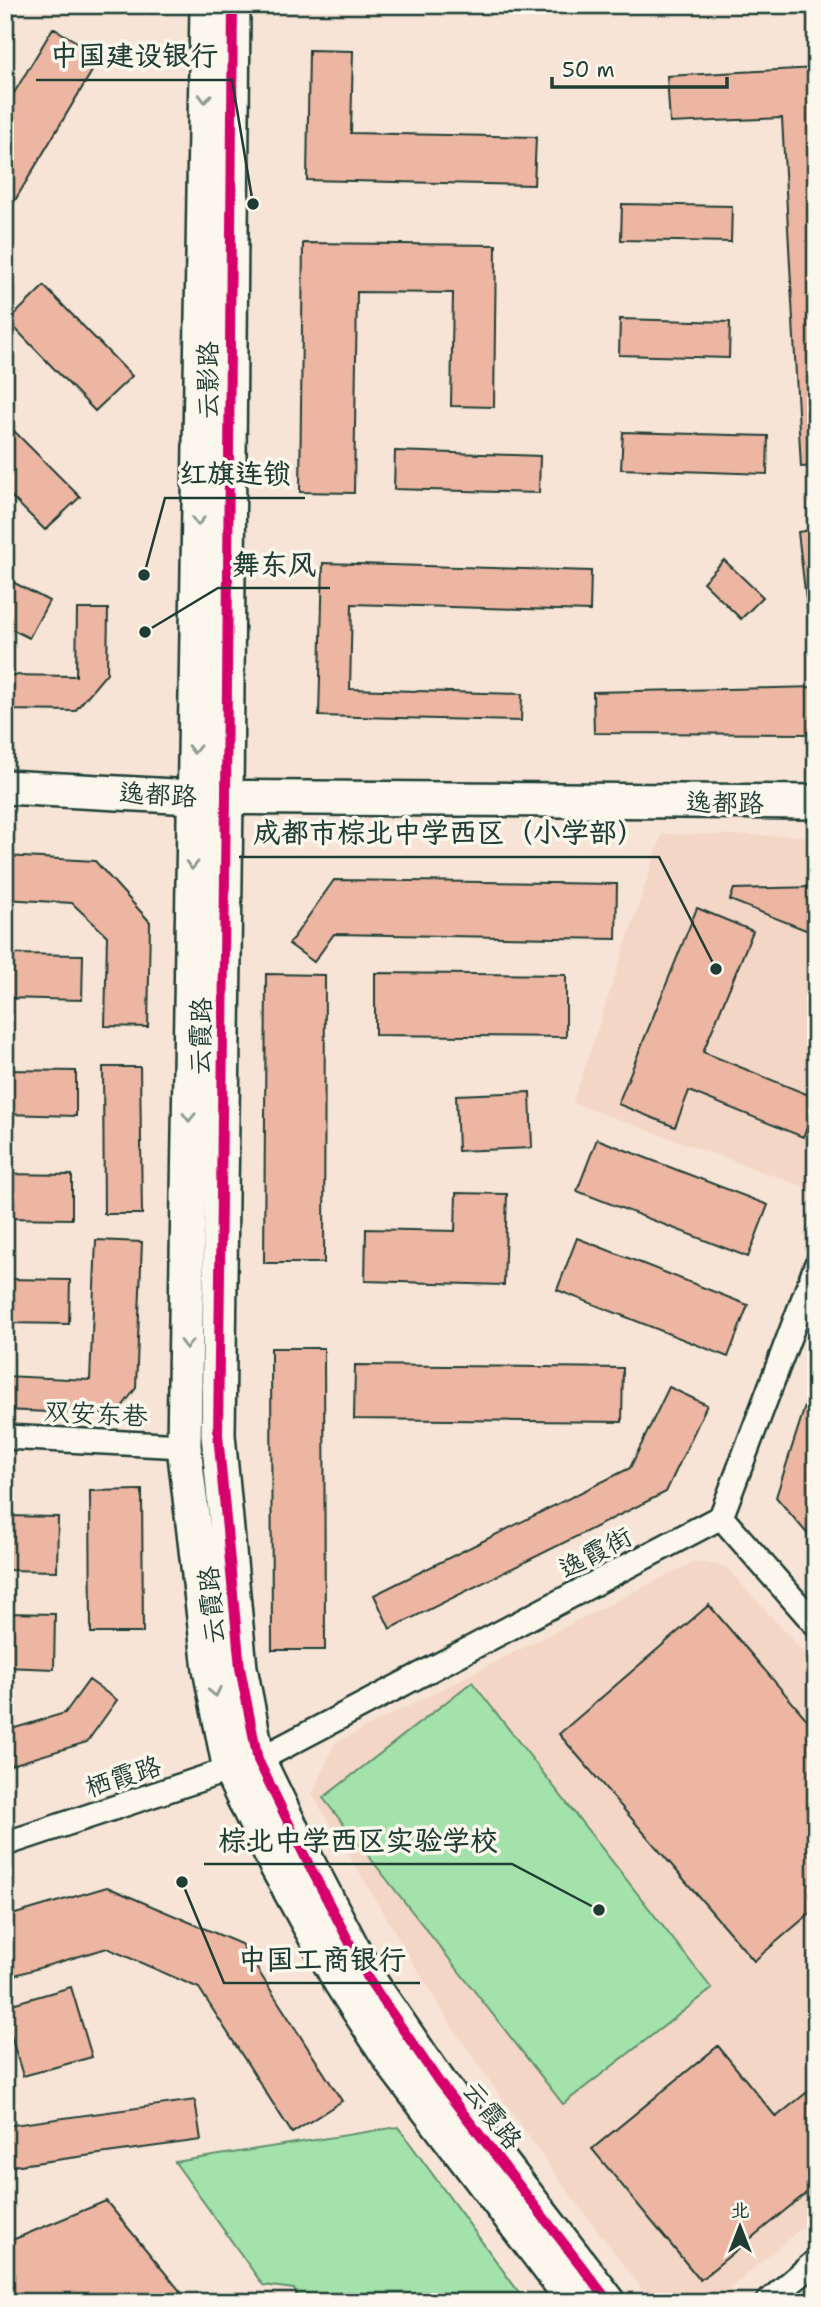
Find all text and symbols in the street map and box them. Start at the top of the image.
callout: 中国建设银行 [36,31,232,80]
text: 中国建设银行 [50,36,218,74]
scale bar [552,46,726,90]
text: 50 m [562,56,615,84]
one-way arrow [198,93,213,104]
street label: 云影路 [190,341,225,419]
callout: 红旗连锁 [165,449,305,498]
text: 红旗连锁 [179,454,291,492]
one-way arrow [190,517,206,527]
callout: 舞东风 [218,539,330,588]
text: 舞东风 [232,545,316,583]
one-way arrow [186,744,202,755]
street label: 逸都路 [118,774,198,814]
street label: 逸都路 [686,784,764,820]
callout: 成都市棕北中学西区（小学部） [239,808,659,857]
text: 成都市棕北中学西区（小学部） [253,813,645,851]
one-way arrow [185,860,200,871]
street label: 云霞路 [182,997,218,1075]
one-way arrow [181,1112,197,1122]
one-way arrow [178,1339,194,1350]
street label: 双安东巷 [43,1393,149,1433]
street label: 逸霞街 [552,1518,638,1586]
street label: 云霞路 [190,1565,232,1645]
one-way arrow [206,1686,221,1698]
street label: 栖霞路 [80,1747,166,1805]
callout: 棕北中学西区实验学校 [204,1815,512,1864]
text: 棕北中学西区实验学校 [218,1821,498,1859]
callout: 中国工商银行 [224,1934,420,1983]
text: 中国工商银行 [238,1940,406,1978]
street label: 云霞路 [455,2073,531,2157]
north arrow [706,2192,776,2262]
text: 北 [730,2198,750,2223]

